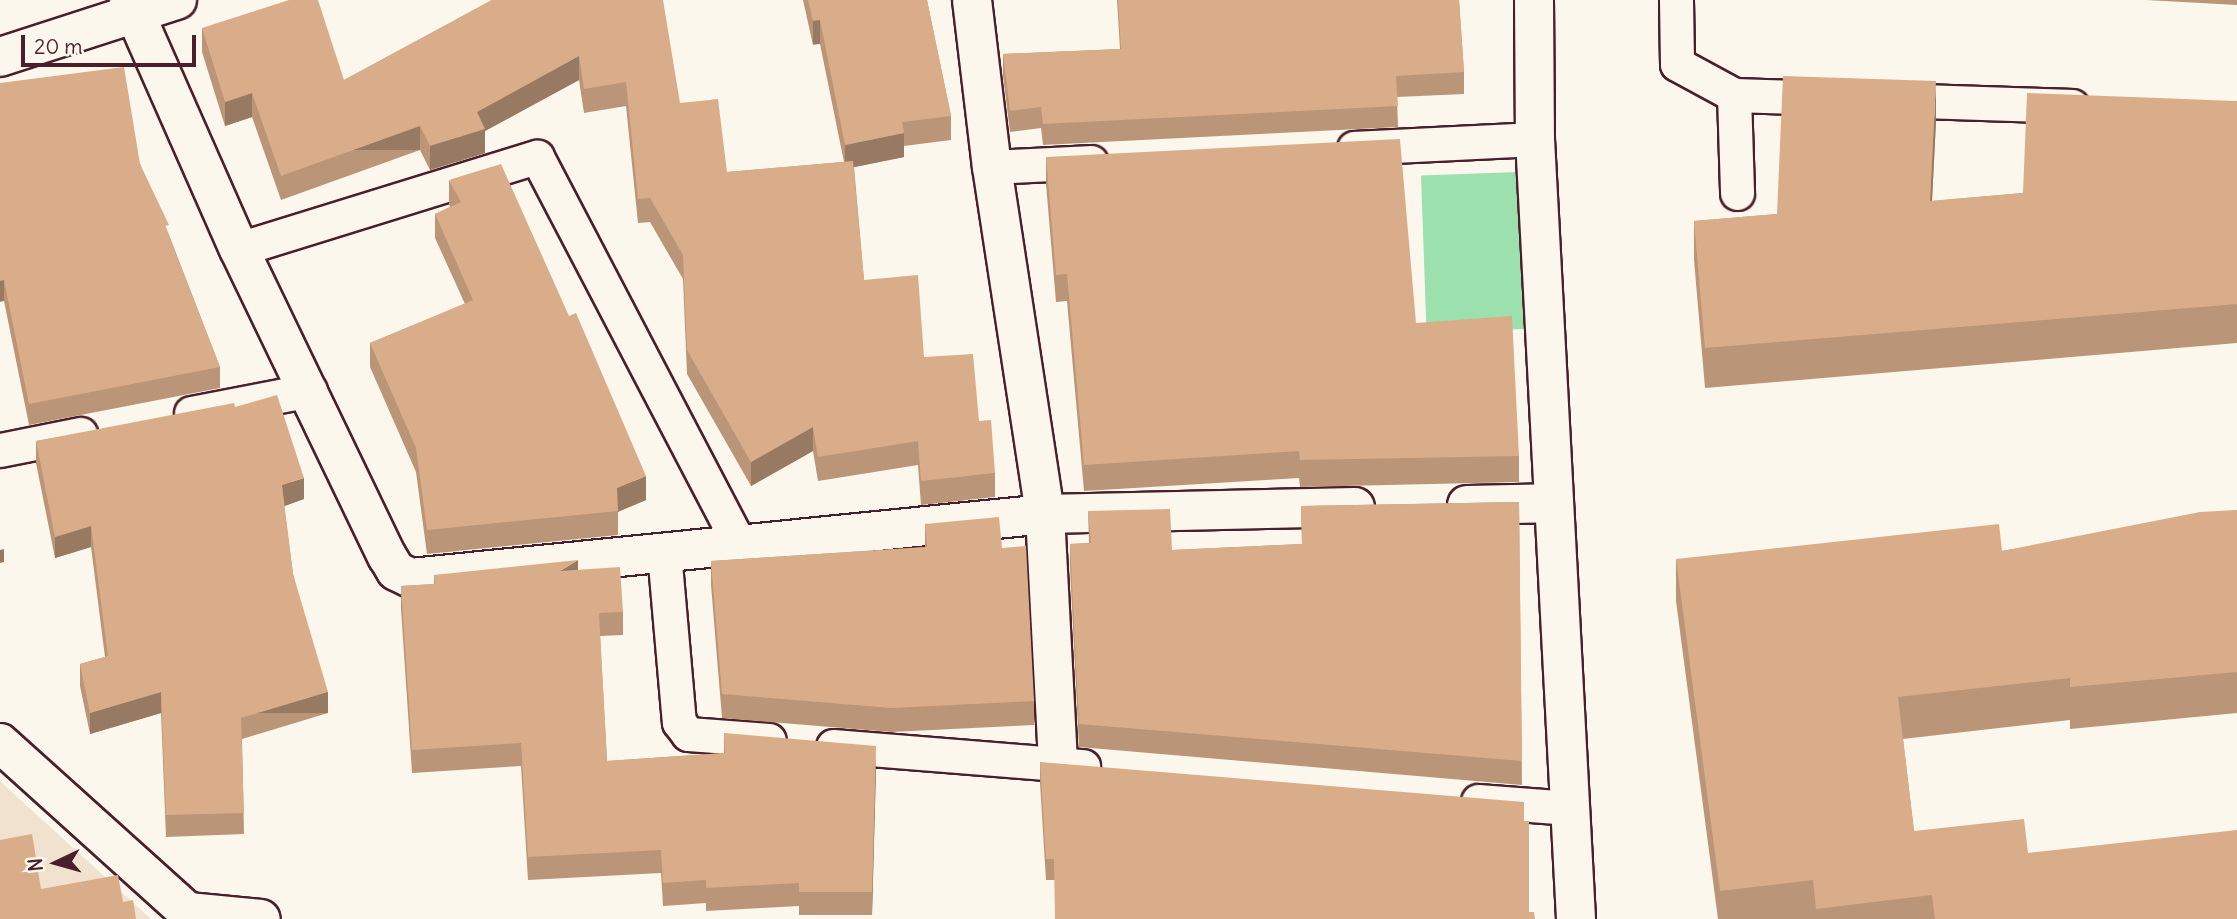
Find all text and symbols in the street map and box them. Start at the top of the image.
scale bar [24,21,200,65]
text: 20 m [34,33,83,60]
north arrow [21,828,91,898]
text: N [23,857,48,872]

